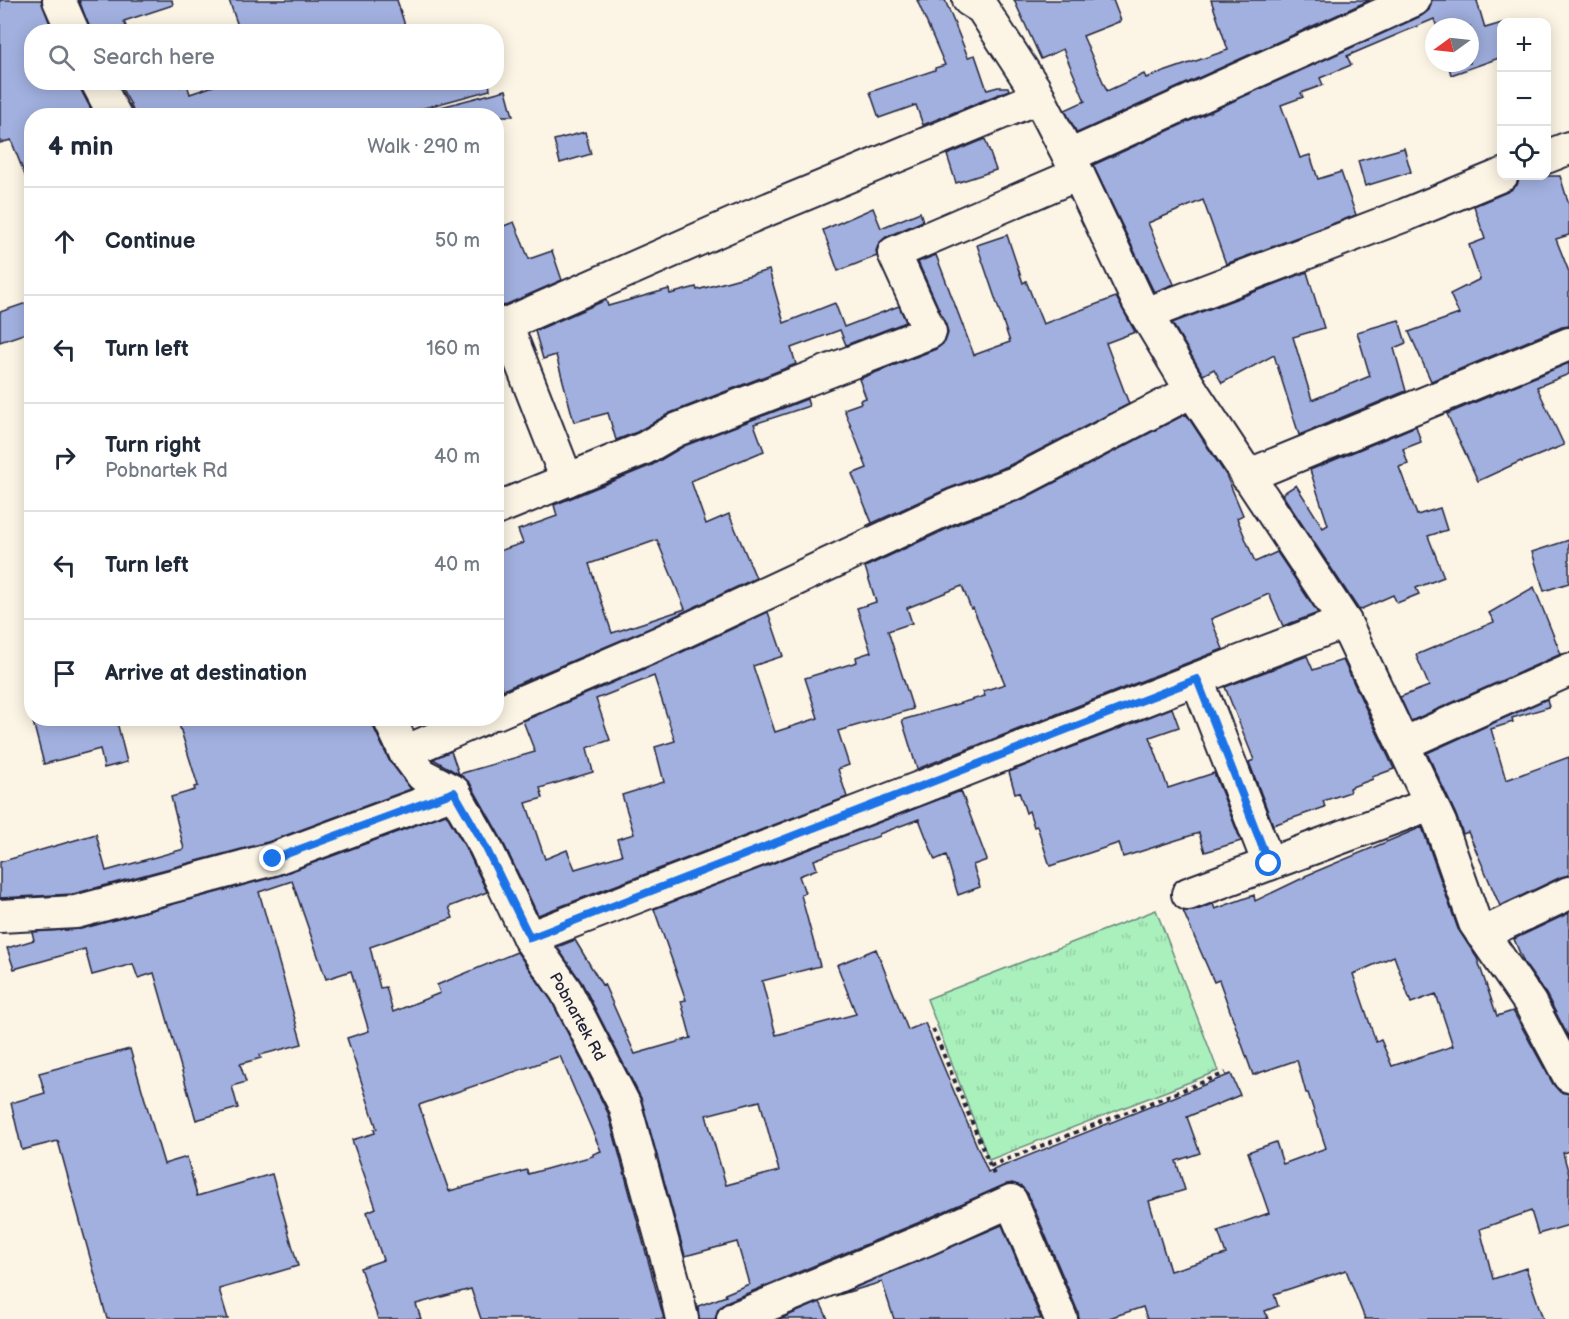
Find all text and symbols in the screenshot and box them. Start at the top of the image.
north arrow [1425,18,1479,72]
map controls [1497,18,1551,180]
button: + [1497,18,1551,72]
search box [24,24,504,90]
icon: search [45,41,78,74]
text: Search here [93,44,215,71]
button: − [1497,72,1551,126]
button: locate [1497,126,1551,180]
text: 4 min [48,132,113,163]
text: Walk · 290 m [367,135,480,159]
icon: ahead [48,225,81,258]
text: Continue [105,228,195,255]
text: 50 m [435,229,480,253]
icon: left [48,333,81,366]
text: Turn left [105,336,189,363]
text: 160 m [426,337,480,361]
text: Turn right [105,432,201,459]
icon: right [48,441,81,474]
text: 40 m [434,445,480,469]
text: Pobnartek Rd [105,459,228,483]
icon: left [48,549,81,582]
text: Turn left [105,552,189,579]
text: 40 m [434,553,480,577]
icon: arrive [48,657,81,690]
text: Arrive at destination [105,660,307,687]
route end [259,845,285,871]
route start [1255,850,1281,876]
street label: Pobnartek Rd [545,969,609,1065]

